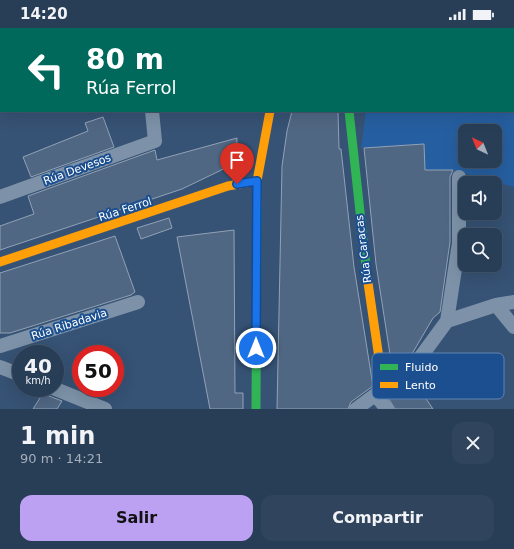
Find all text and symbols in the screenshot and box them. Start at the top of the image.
text: 14:20 [20,5,68,23]
text: 80 m [86,43,164,76]
icon: left [20,44,72,96]
text: Rúa Ferrol [86,77,176,98]
north arrow [458,124,502,168]
map controls [458,124,502,272]
pin [220,143,254,184]
icon: arrive [226,149,248,171]
street label: Rúa Devesos [42,151,113,188]
button: sound [458,176,502,220]
street label: Rúa Ferrol [97,195,153,224]
street label: Rúa Caracas [353,214,374,284]
button: search [458,228,502,272]
street label: Rúa Ribadavia [30,306,109,343]
position arrow [235,327,277,369]
speed limit sign: 50 [72,345,124,397]
legend [372,353,504,399]
text: 40 [24,354,52,378]
text: Fluido [405,361,438,374]
text: km/h [25,375,51,386]
text: Lento [405,379,436,392]
text: 1 min [20,422,95,450]
button: close [452,422,494,464]
text: 90 m · 14:21 [20,451,103,466]
button: Salir [20,495,253,541]
button: Compartir [261,495,494,541]

